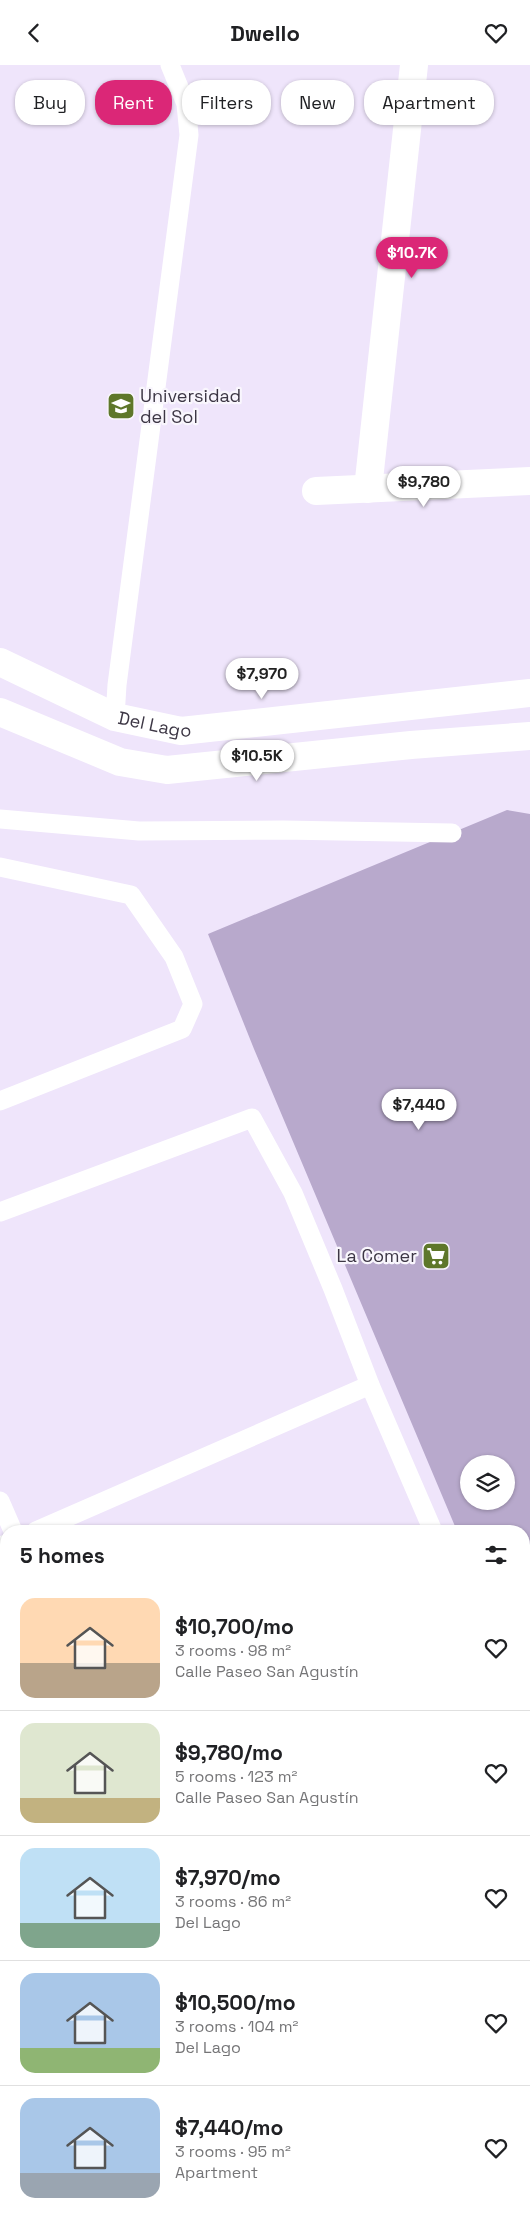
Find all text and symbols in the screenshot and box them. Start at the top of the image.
icon: back [20,19,48,47]
text: Dwello [230,19,300,47]
icon: heart [482,19,510,47]
chip: Buy [15,80,85,125]
chip: Rent [95,80,172,125]
chip: Filters [182,80,271,125]
chip: New [281,80,354,125]
chip: Apartment [364,80,494,125]
pin: $10.7K [371,237,453,279]
text: $10.7K [387,242,437,263]
place label: Universidad del Sol [140,384,241,428]
school or university icon: Universidad del Sol [106,391,136,421]
pin: $9,780 [383,465,465,508]
text: $9,780 [398,471,450,492]
pin: $7,970 [221,657,303,700]
text: $7,970 [237,663,287,684]
street label: Del Lago [116,706,192,742]
pin: $10.5K [216,739,298,782]
text: $10.5K [231,745,283,766]
pin: $7,440 [378,1089,460,1131]
text: $7,440 [393,1094,445,1115]
supermarket icon: La Comer [421,1241,451,1271]
place label: La Comer [337,1244,417,1267]
map controls [460,1455,515,1510]
button: layers [460,1455,515,1510]
icon: filters [482,1541,510,1569]
text: 5 homes [20,1542,105,1569]
text: $10,700/mo [175,1613,294,1640]
icon: home [60,1618,120,1678]
icon: heart [482,1634,510,1662]
text: 3 rooms · 98 m² [175,1640,291,1661]
text: Calle Paseo San Agustín [175,1661,359,1682]
text: $9,780/mo [175,1739,283,1766]
icon: home [60,1743,120,1803]
icon: heart [482,1759,510,1787]
text: 5 rooms · 123 m² [175,1766,297,1787]
text: Calle Paseo San Agustín [175,1787,359,1808]
text: $7,970/mo [175,1864,281,1891]
icon: home [60,1868,120,1928]
icon: heart [482,1884,510,1912]
text: 3 rooms · 86 m² [175,1891,291,1912]
text: Del Lago [175,1912,241,1933]
text: $10,500/mo [175,1989,296,2016]
icon: home [60,1993,120,2053]
icon: heart [482,2009,510,2037]
text: 3 rooms · 104 m² [175,2016,298,2037]
text: Del Lago [175,2037,241,2058]
text: $7,440/mo [175,2114,283,2141]
icon: home [60,2118,120,2178]
icon: heart [482,2134,510,2162]
text: 3 rooms · 95 m² [175,2141,291,2162]
text: Apartment [175,2162,258,2183]

